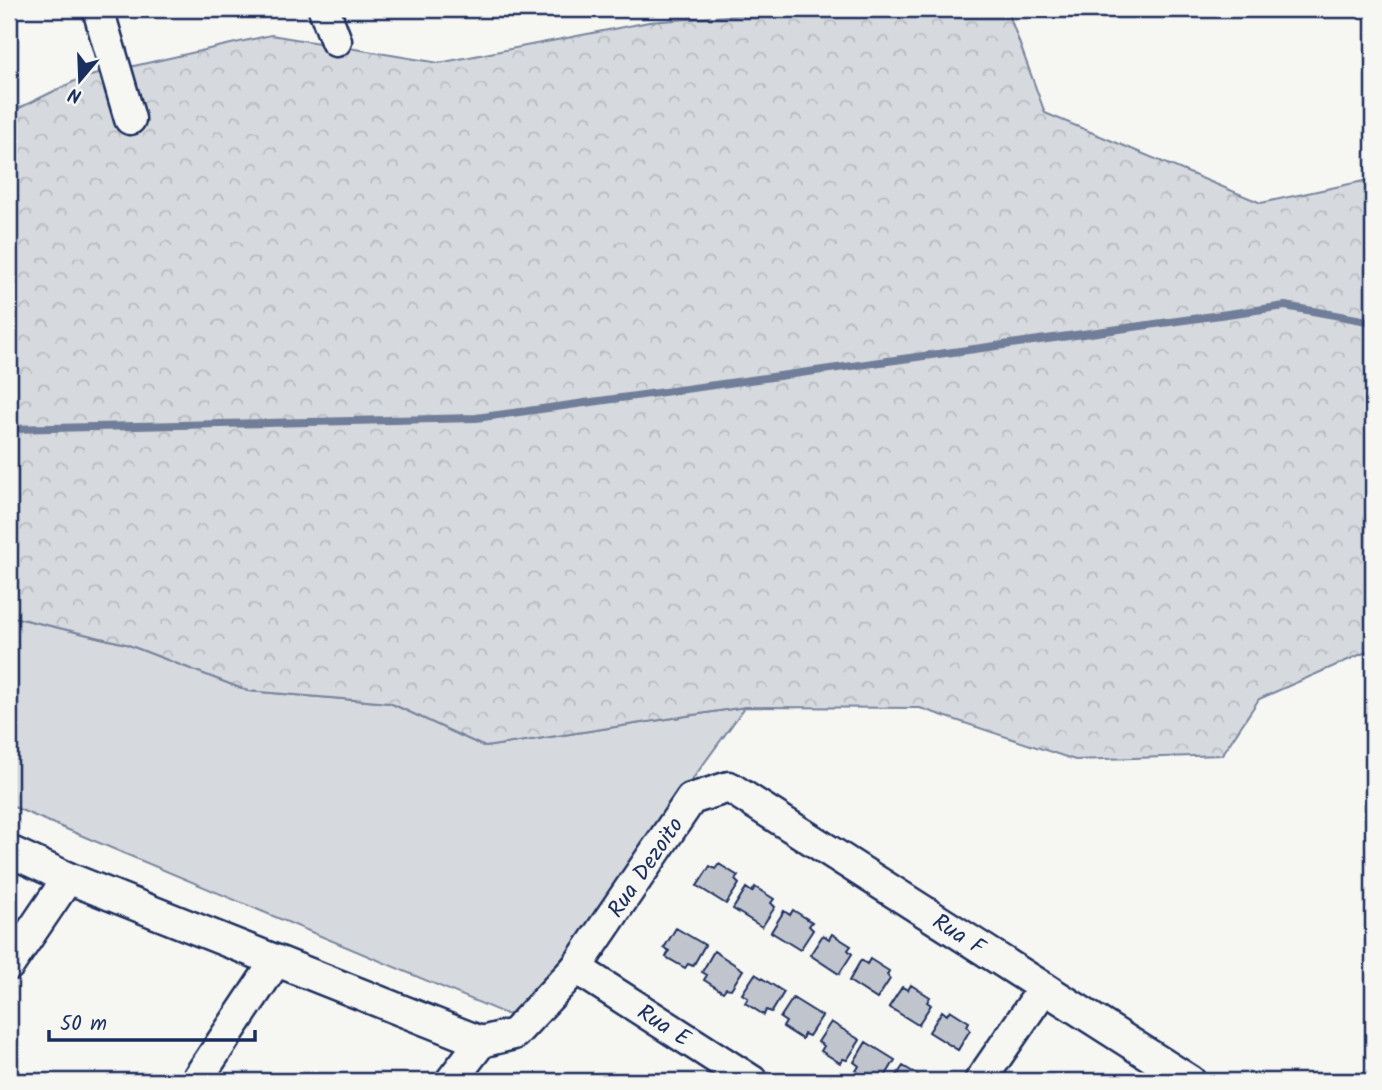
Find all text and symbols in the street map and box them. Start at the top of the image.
north arrow [46,46,116,116]
text: N [65,78,86,110]
street label: Rua Dezoito [599,810,694,926]
street label: Rua F [925,905,993,967]
street label: Rua E [629,996,698,1058]
scale bar [49,999,256,1043]
text: 50 m [60,1008,107,1041]

